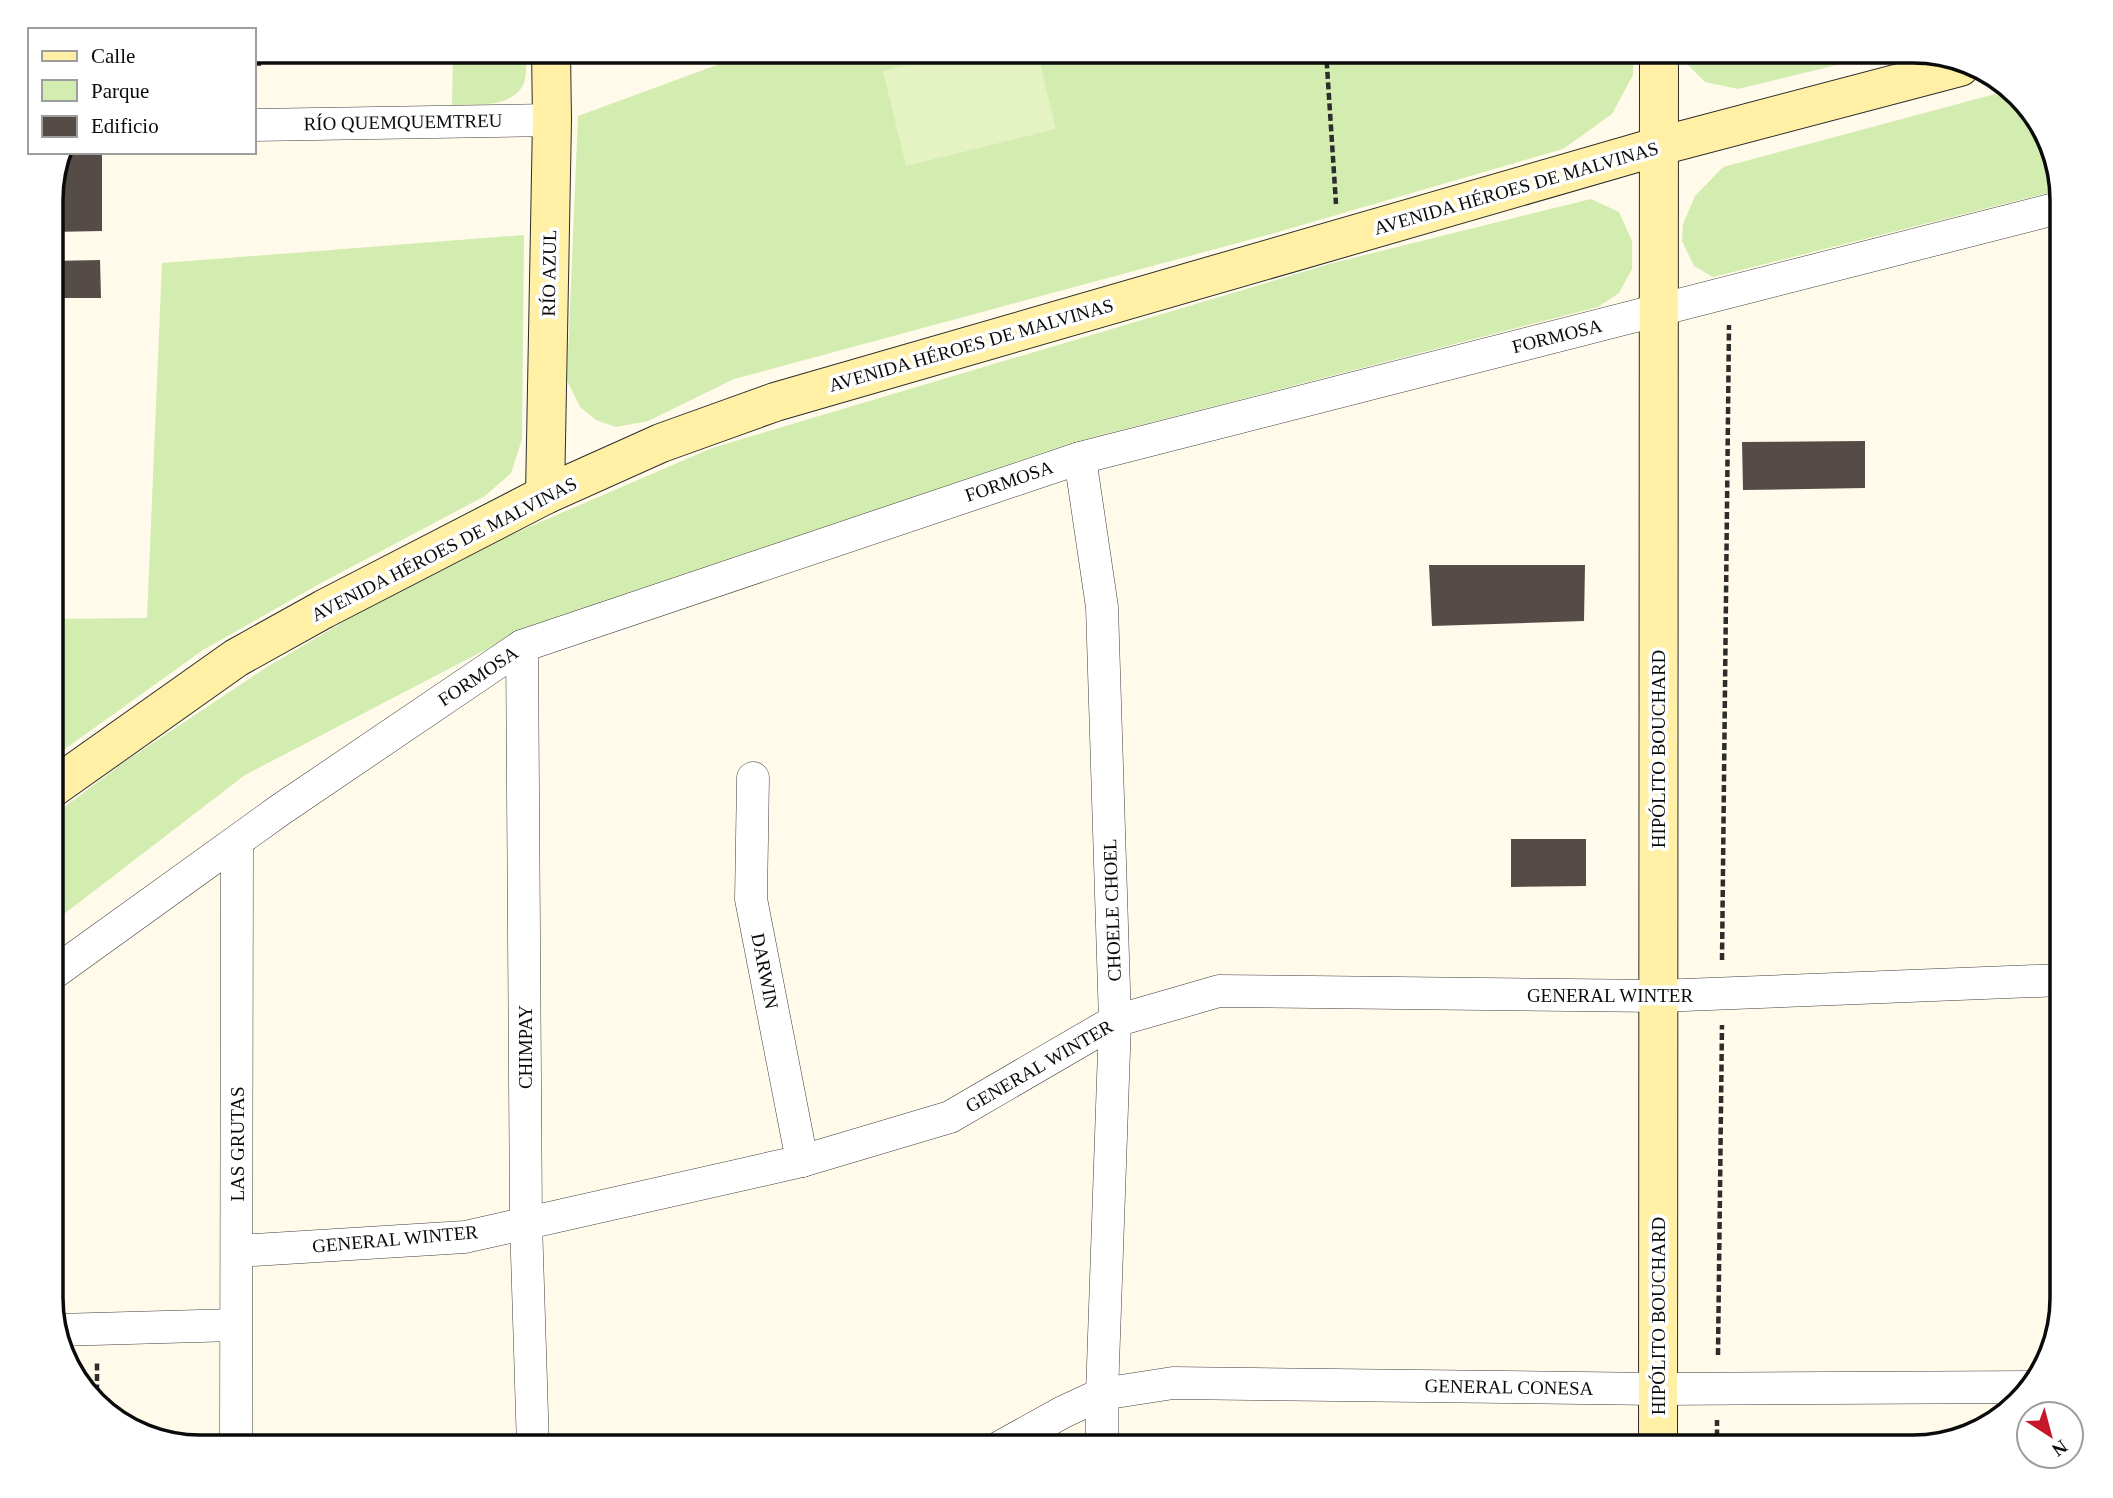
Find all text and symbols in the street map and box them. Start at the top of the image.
legend [28,28,256,154]
text: Calle [91,44,135,68]
text: Parque [91,79,149,103]
street label: RÍO QUEMQUEMTREU [303,110,503,134]
text: Edificio [91,114,159,138]
street label: AVENIDA HÉROES DE MALVINAS [1371,137,1661,239]
street label: RÍO AZUL [538,229,560,317]
street label: AVENIDA HÉROES DE MALVINAS [826,294,1116,396]
street label: FORMOSA [1510,315,1604,357]
street label: FORMOSA [962,456,1056,506]
street label: AVENIDA HÉROES DE MALVINAS [308,473,580,625]
street label: FORMOSA [434,641,522,710]
street label: HIPÓLITO BOUCHARD [1648,650,1669,848]
street label: CHOELE CHOEL [1099,838,1125,982]
street label: DARWIN [747,931,783,1011]
street label: GENERAL WINTER [1527,985,1693,1006]
street label: CHIMPAY [515,1005,536,1089]
street label: GENERAL WINTER [962,1015,1117,1117]
street label: LAS GRUTAS [227,1086,248,1202]
street label: HIPÓLITO BOUCHARD [1648,1217,1669,1415]
street label: GENERAL WINTER [311,1221,479,1257]
street label: GENERAL CONESA [1424,1375,1594,1399]
north arrow [2015,1400,2085,1470]
text: N [2048,1436,2071,1461]

